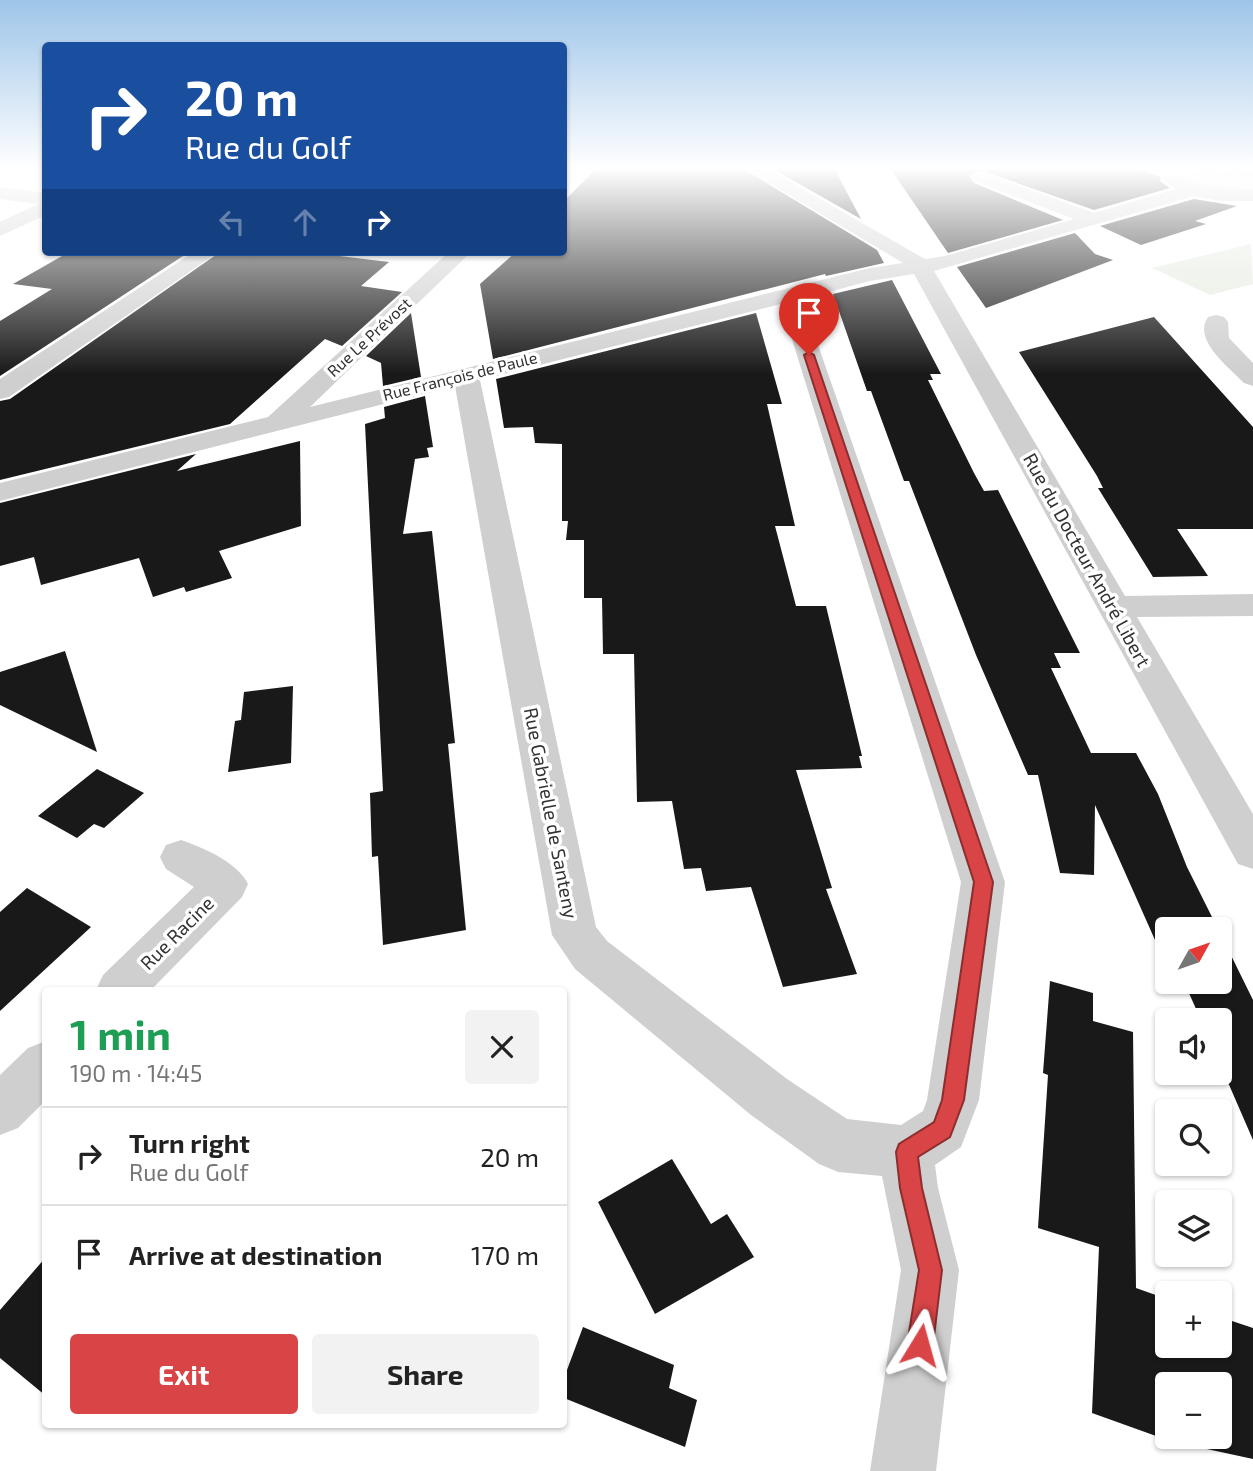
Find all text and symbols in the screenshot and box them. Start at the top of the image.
text: 20 m [185,67,298,126]
icon: right [70,70,161,161]
text: Rue du Golf [185,127,351,165]
icon: left [213,203,251,241]
icon: ahead [286,203,324,241]
icon: right [359,203,397,241]
pin [779,283,839,355]
street label: Rue Le Prévost [323,293,414,380]
icon: arrive [790,294,828,332]
street label: Rue François de Paule [381,347,539,405]
street label: Rue du Docteur André Libert [1019,449,1156,671]
street label: Rue Gabrielle de Santeny [520,705,583,920]
street label: Rue Racine [135,891,218,974]
north arrow [1155,917,1232,994]
map controls [1155,917,1232,1449]
text: 1 min [70,1008,171,1058]
button: sound [1155,1008,1232,1085]
button: close [465,1010,539,1084]
text: 190 m · 14:45 [70,1059,202,1087]
button: search [1155,1099,1232,1176]
text: Turn right [129,1127,250,1158]
icon: right [70,1137,108,1175]
text: 20 m [480,1141,539,1172]
text: Rue du Golf [129,1158,248,1186]
button: layers [1155,1190,1232,1267]
icon: arrive [70,1235,108,1273]
text: Arrive at destination [129,1239,382,1270]
text: 170 m [471,1239,539,1270]
button: + [1155,1281,1232,1358]
position arrow [883,1308,957,1382]
button: Exit [70,1334,298,1414]
button: Share [312,1334,539,1414]
button: − [1155,1372,1232,1449]

